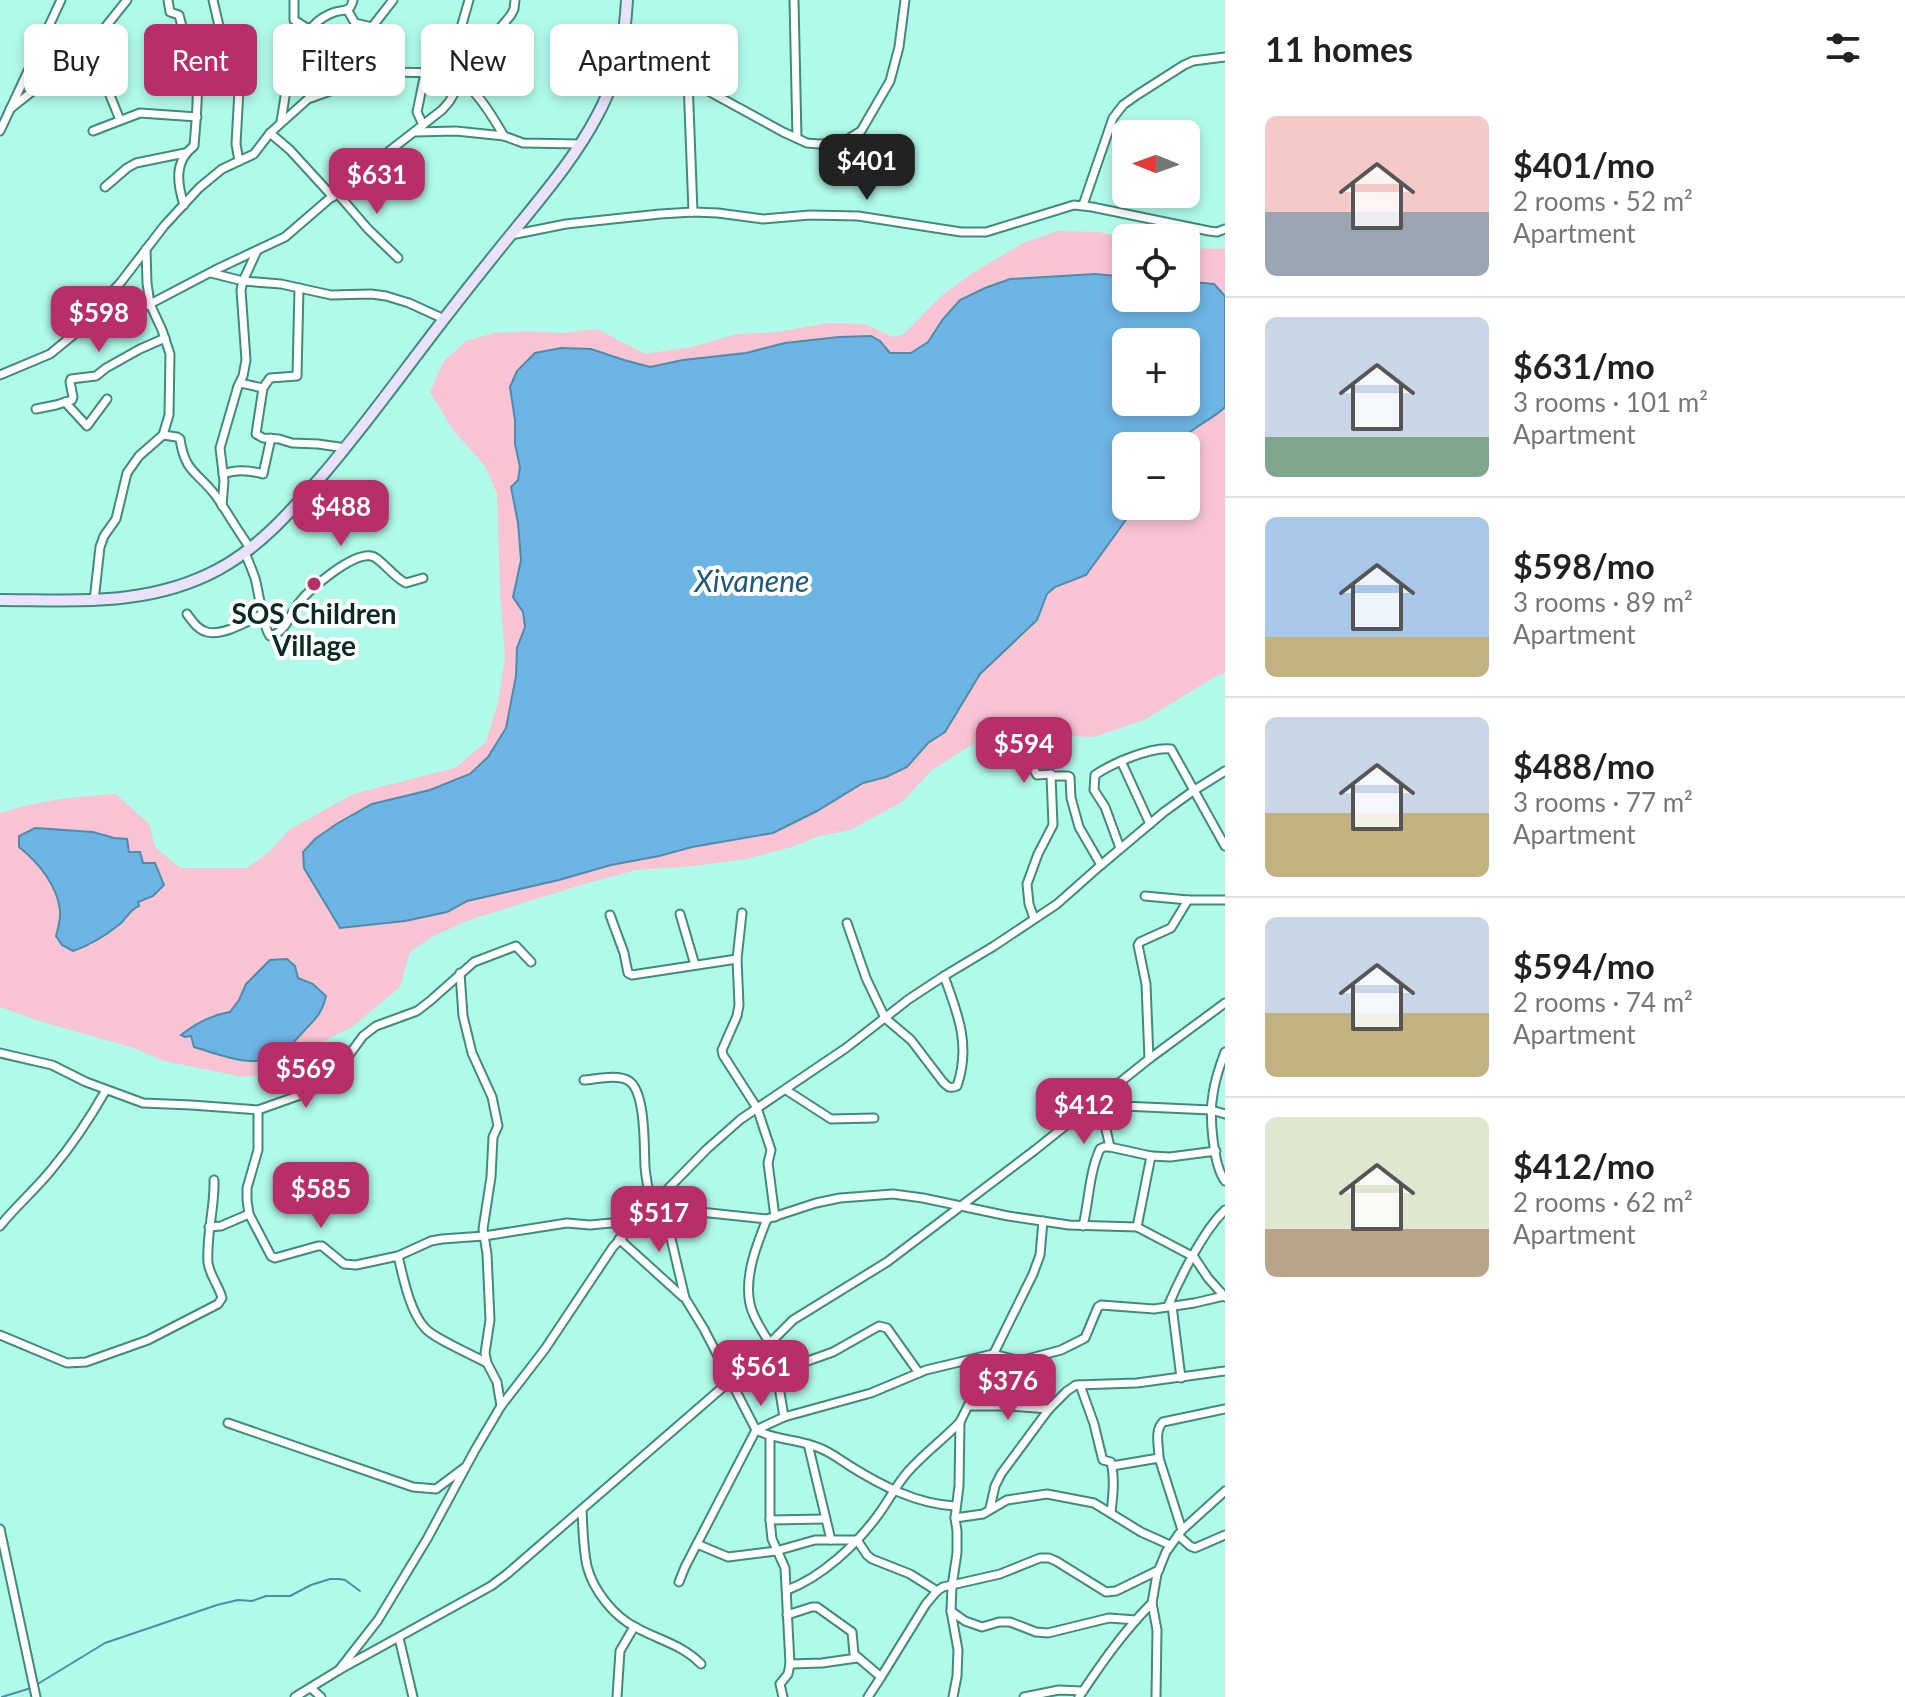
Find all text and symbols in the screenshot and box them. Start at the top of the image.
chip: Buy [24,24,128,96]
chip: Rent [144,24,257,96]
chip: Filters [273,24,405,96]
chip: New [421,24,534,96]
chip: Apartment [550,24,738,96]
icon: filters [1821,26,1865,70]
text: 11 homes [1265,28,1413,69]
north arrow [1112,120,1200,208]
map controls [1112,120,1200,520]
pin: $401 [820,134,914,202]
text: $401 [837,144,897,176]
text: $401/mo [1513,144,1655,185]
pin: $631 [330,148,424,216]
icon: home [1329,148,1425,244]
text: $631 [347,158,407,190]
text: 2 rooms · 52 m² [1513,185,1693,217]
text: Apartment [1513,217,1636,249]
button: locate [1112,224,1200,312]
pin: $598 [52,286,146,354]
text: $598 [69,296,129,328]
button: + [1112,328,1200,416]
text: $631/mo [1513,345,1655,386]
icon: home [1329,349,1425,445]
text: 3 rooms · 101 m² [1513,386,1708,418]
text: Apartment [1513,418,1636,450]
button: − [1112,432,1200,520]
pin: $488 [294,480,388,548]
text: $488 [311,490,371,522]
text: $598/mo [1513,545,1655,586]
icon: home [1329,549,1425,645]
water label: Xivanene [693,562,809,598]
marker: SOS Children Village [305,575,323,593]
text: 3 rooms · 89 m² [1513,586,1693,618]
place label: SOS Children Village [231,596,397,662]
text: Apartment [1513,618,1636,650]
pin: $594 [977,717,1071,785]
text: $594 [994,727,1054,759]
text: $488/mo [1513,745,1655,786]
icon: home [1329,749,1425,845]
text: 3 rooms · 77 m² [1513,786,1693,818]
text: Apartment [1513,818,1636,850]
text: $594/mo [1513,945,1655,986]
icon: home [1329,949,1425,1045]
text: 2 rooms · 74 m² [1513,986,1693,1018]
text: Apartment [1513,1018,1636,1050]
pin: $569 [259,1042,353,1110]
text: $569 [276,1052,336,1084]
pin: $412 [1037,1078,1131,1146]
text: $412 [1054,1088,1114,1120]
text: $412/mo [1513,1145,1655,1186]
icon: home [1329,1149,1425,1245]
pin: $585 [274,1162,368,1230]
text: $585 [291,1172,351,1204]
pin: $517 [612,1186,706,1254]
text: 2 rooms · 62 m² [1513,1186,1693,1218]
text: $517 [629,1196,689,1228]
text: Apartment [1513,1218,1636,1250]
pin: $561 [714,1340,808,1408]
text: $561 [731,1350,791,1382]
pin: $376 [961,1354,1055,1422]
text: $376 [978,1364,1038,1396]

